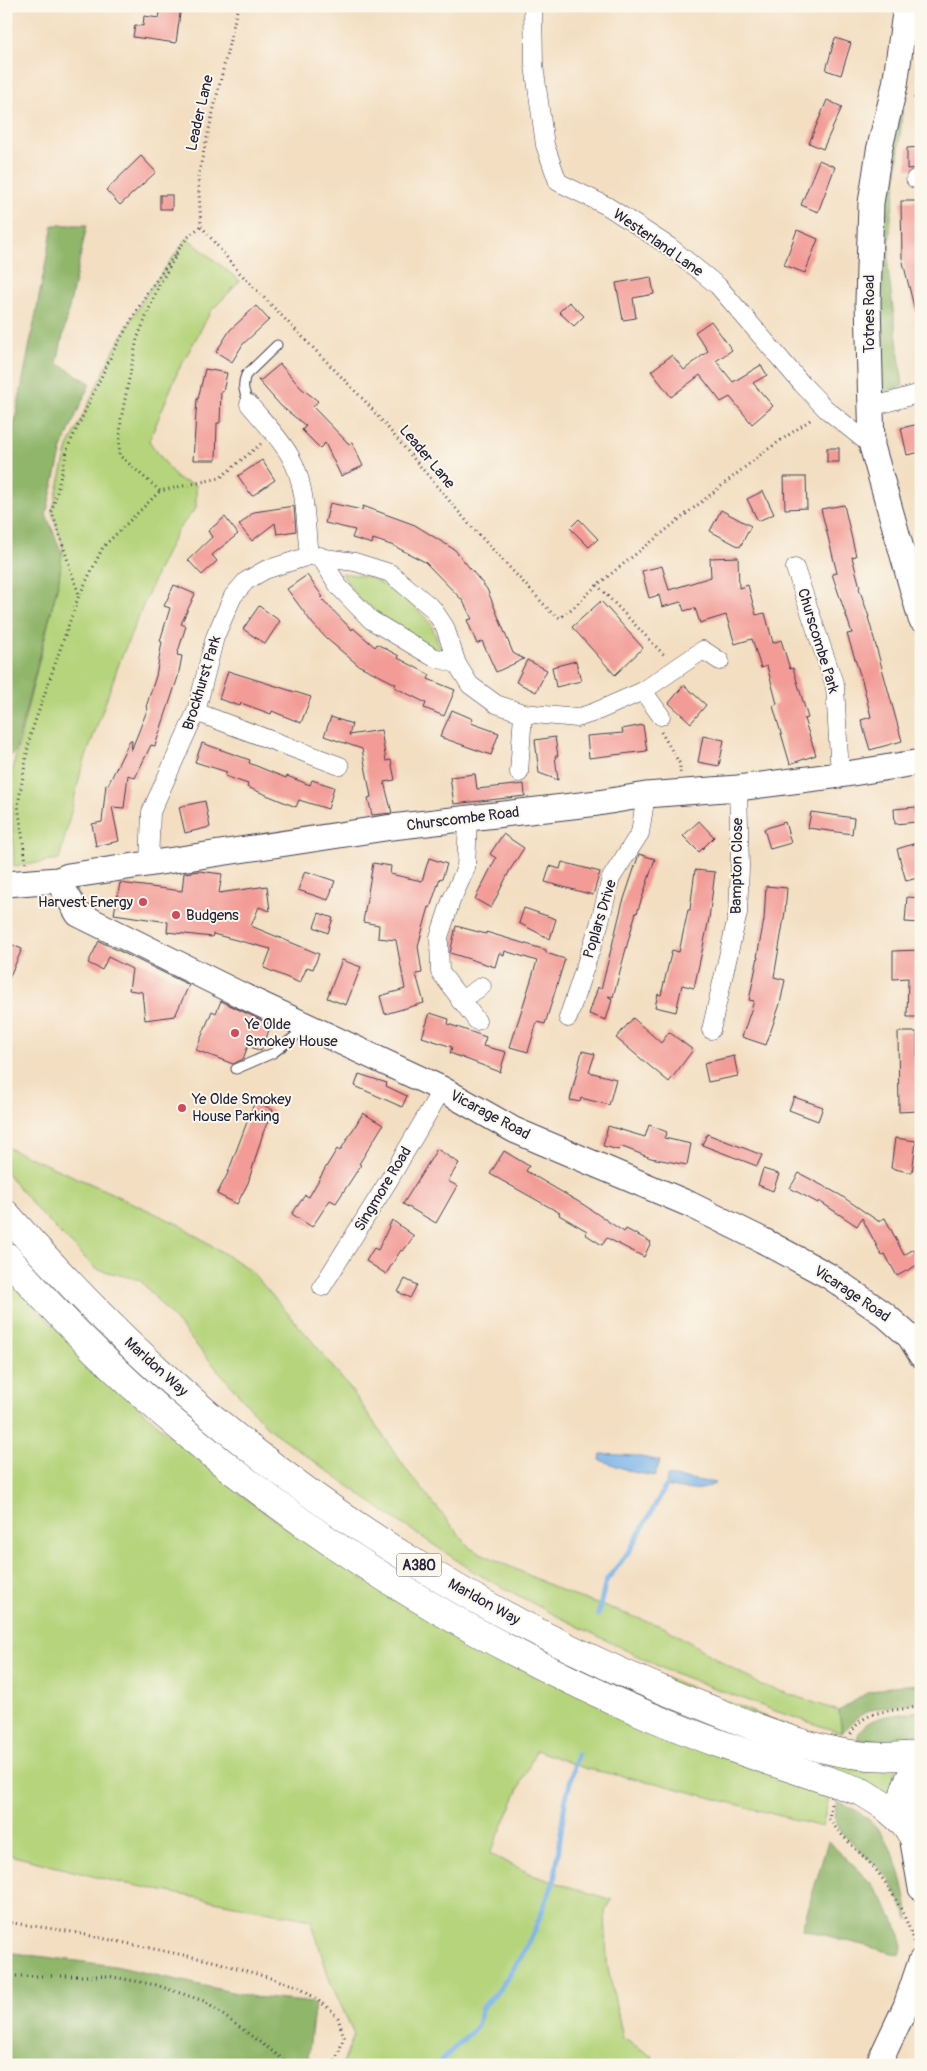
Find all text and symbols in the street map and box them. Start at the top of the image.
street label: Leader Lane [182,73,218,153]
street label: Westerland Lane [609,205,707,281]
street label: Totnes Road [860,275,879,353]
street label: Leader Lane [395,421,459,493]
street label: Churscombe Park [793,586,843,696]
street label: Brockhurst Park [179,633,226,732]
street label: Churscombe Road [405,803,521,835]
street label: Bampton Close [727,817,747,914]
street label: Poplars Drive [579,877,621,961]
place label: Harvest Energy [38,893,134,912]
marker: Harvest Energy [137,896,149,908]
place label: Budgens [186,906,239,925]
marker: Budgens [170,909,182,921]
place label: Ye Olde Smokey House [244,1015,338,1051]
marker: Ye Olde Smokey House [229,1027,241,1039]
street label: Vicarage Road [447,1086,533,1144]
place label: Ye Olde Smokey House Parking [191,1090,292,1126]
marker: Ye Olde Smokey House Parking [176,1102,188,1114]
street label: Singmore Road [350,1143,416,1235]
street label: Vicarage Road [810,1262,894,1326]
street label: Marldon Way [120,1333,192,1401]
road number: A380 [396,1554,442,1576]
street label: Marldon Way [445,1574,524,1630]

